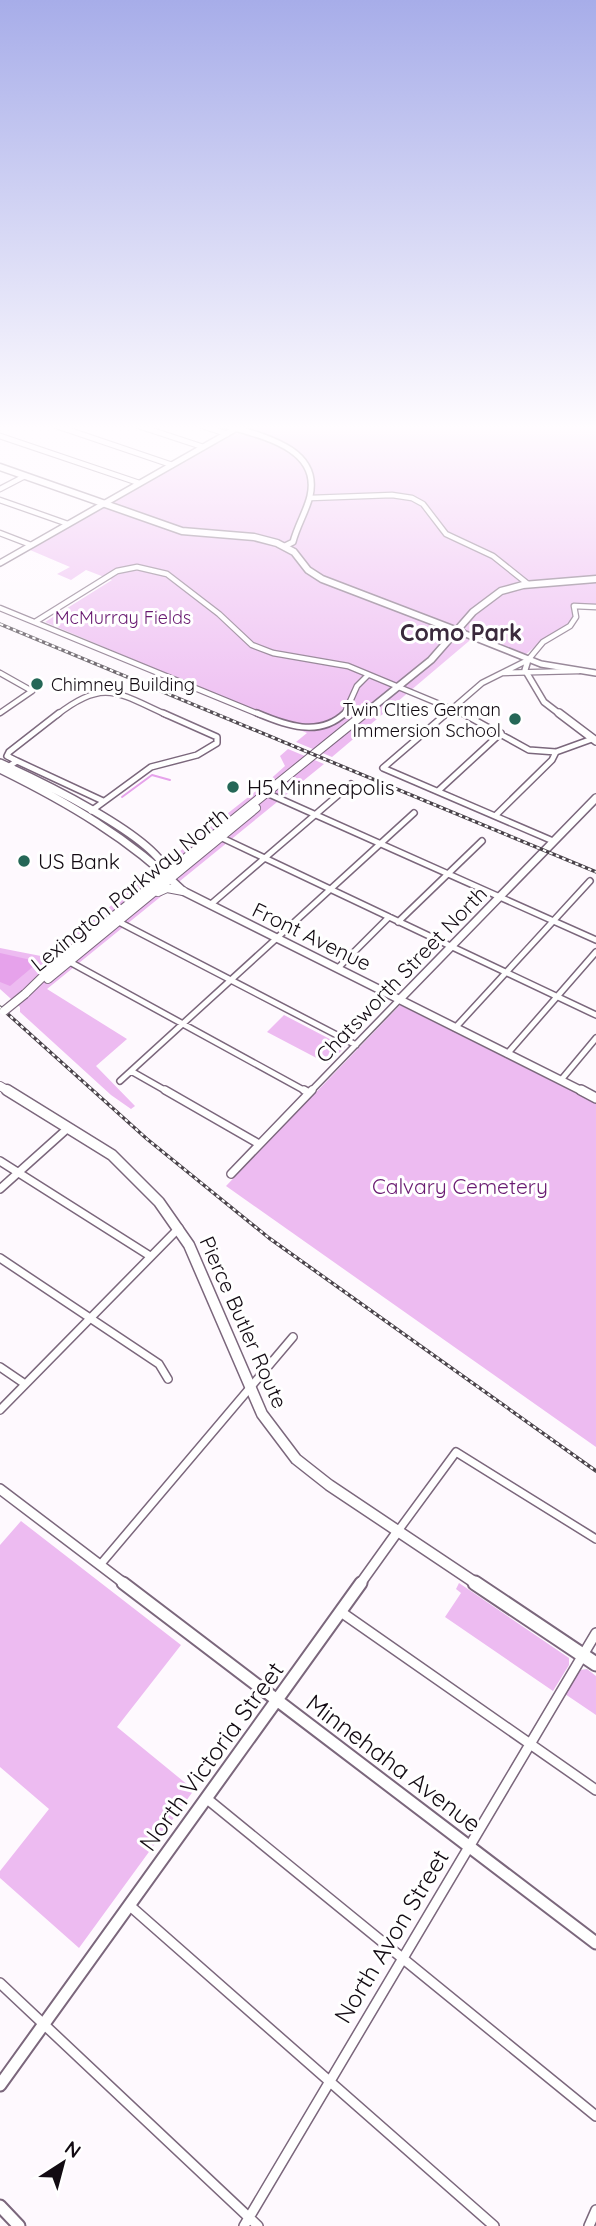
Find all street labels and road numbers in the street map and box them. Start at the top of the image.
street label: Lexington Parkway North [25,801,233,977]
street label: Chatsworth Street North [310,880,492,1068]
street label: Front Avenue [248,896,376,976]
street label: Pierce Butler Route [194,1232,294,1412]
street label: North Victoria Street [132,1656,290,1856]
street label: Minnehaha Avenue [301,1687,487,1839]
street label: North Avon Street [327,1844,455,2028]

